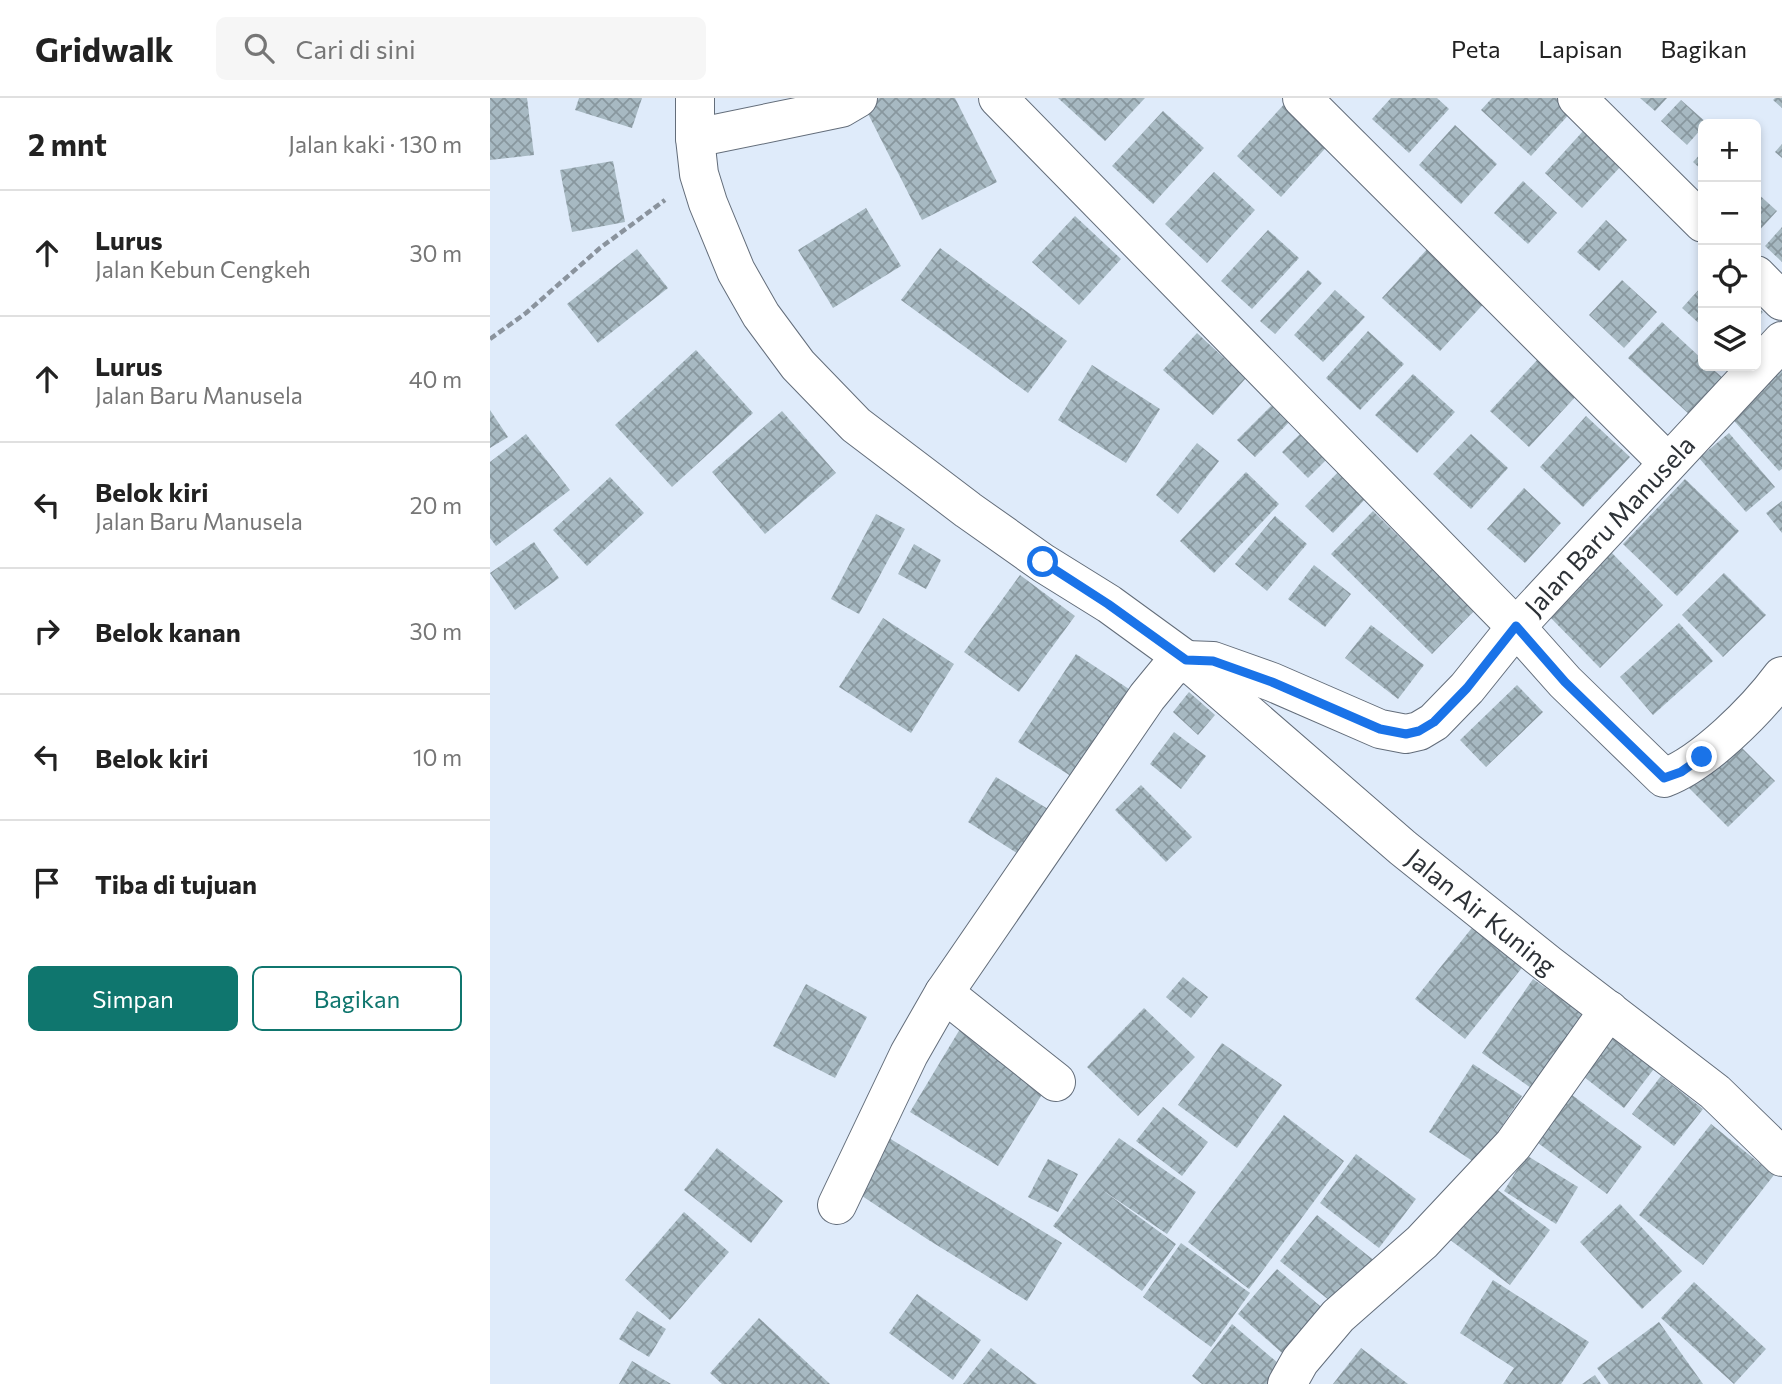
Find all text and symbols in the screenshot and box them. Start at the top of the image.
search box [216,17,706,80]
text: Gridwalk [35,28,174,69]
icon: search [240,29,278,67]
text: Cari di sini [296,33,416,64]
text: Peta [1451,34,1501,63]
text: Lapisan [1539,34,1622,63]
text: Bagikan [1660,34,1747,63]
map controls [1698,119,1761,371]
button: + [1698,119,1761,182]
text: 2 mnt [28,125,107,162]
text: Jalan kaki · 130 m [288,130,462,158]
button: − [1698,182,1761,245]
text: Lurus [95,224,163,255]
icon: ahead [28,234,66,272]
text: 30 m [409,239,462,267]
button: locate [1698,245,1761,308]
text: Jalan Kebun Cengkeh [95,255,311,283]
button: layers [1698,308,1761,371]
text: Lurus [95,350,163,381]
icon: ahead [28,360,66,398]
text: 40 m [409,365,462,393]
text: Jalan Baru Manusela [95,381,303,409]
street label: Jalan Baru Manusela [1518,429,1700,621]
text: Belok kiri [95,476,209,507]
icon: left [28,486,66,524]
text: 20 m [410,491,462,519]
text: Jalan Baru Manusela [95,507,303,535]
route start [1027,546,1058,577]
icon: right [28,612,66,650]
text: Belok kanan [95,616,241,647]
text: 30 m [409,617,462,645]
icon: left [28,738,66,776]
route end [1686,741,1717,772]
text: Belok kiri [95,742,209,773]
text: 10 m [413,743,462,771]
street label: Jalan Air Kuning [1401,841,1563,981]
icon: arrive [28,864,66,902]
text: Tiba di tujuan [95,868,257,899]
button: Simpan [28,966,238,1031]
button: Bagikan [252,966,462,1031]

